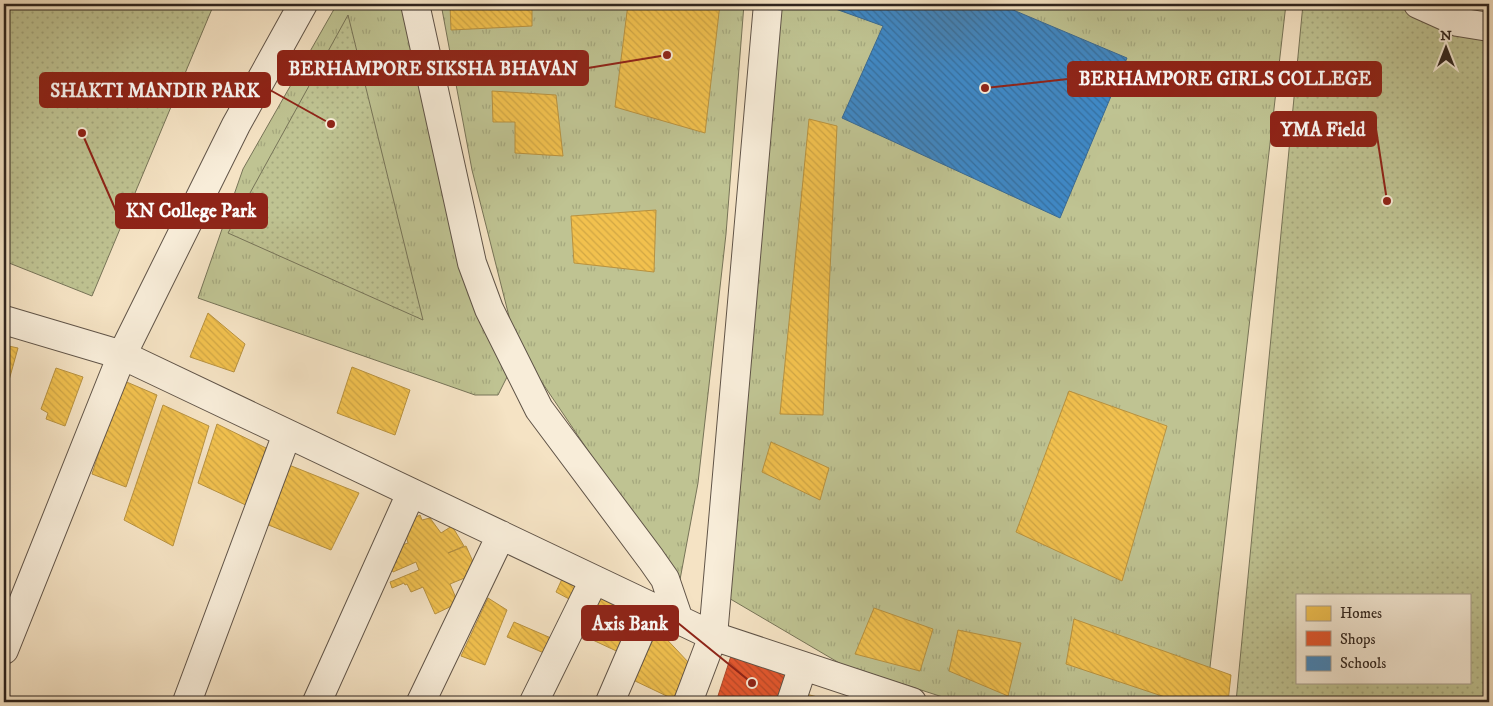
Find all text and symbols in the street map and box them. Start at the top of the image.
north arrow [1420,22,1470,72]
text: N [1440,27,1452,45]
callout: BERHAMPORE SIKSHA BHAVAN [278,51,588,85]
text: BERHAMPORE SIKSHA BHAVAN [288,58,578,81]
callout: BERHAMPORE GIRLS COLLEGE [1068,62,1381,96]
text: BERHAMPORE GIRLS COLLEGE [1079,68,1372,91]
callout: SHAKTI MANDIR PARK [40,73,270,107]
text: SHAKTI MANDIR PARK [50,80,260,103]
callout: YMA Field [1271,112,1376,146]
text: YMA Field [1279,119,1366,142]
callout: KN College Park [116,194,267,228]
text: KN College Park [126,200,257,223]
legend [1296,594,1470,684]
text: Homes [1340,604,1382,623]
callout: Axis Bank [582,606,678,640]
text: Axis Bank [591,613,669,636]
text: Shops [1340,630,1376,649]
text: Schools [1340,654,1386,673]

